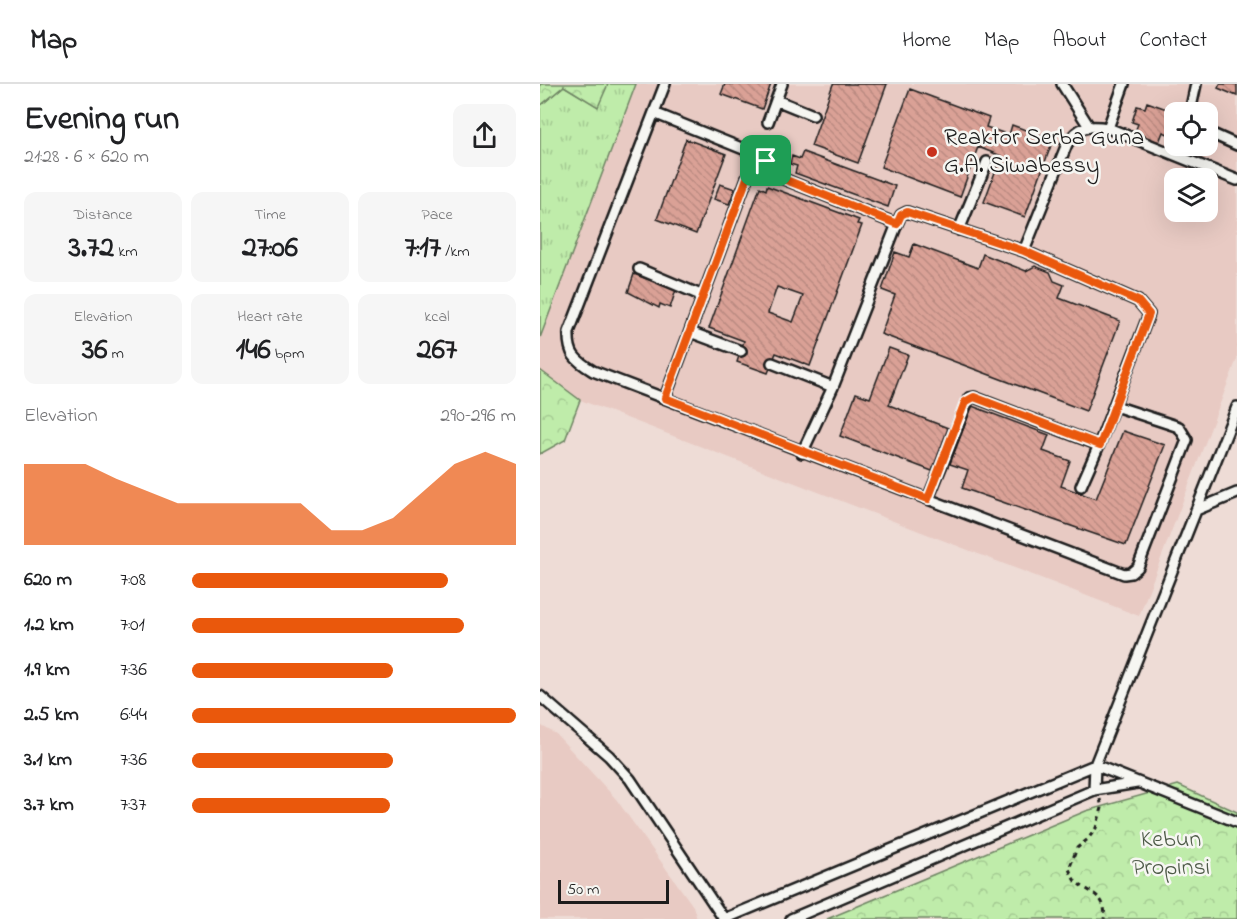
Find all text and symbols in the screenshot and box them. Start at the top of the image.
text: Map [30,21,77,62]
text: Home [902,26,951,56]
text: Map [984,26,1019,56]
text: About [1052,26,1106,56]
text: Contact [1139,26,1207,56]
text: Evening run [24,96,179,144]
map controls [1164,102,1218,222]
button: locate [1164,102,1218,156]
button: share [453,104,516,167]
place label: Reaktor Serba Guna G.A. Siwabessy [944,121,1144,185]
pin [740,135,791,186]
text: 21:28 · 6 × 620 m [24,143,149,172]
icon: arrive [749,144,782,177]
marker: Reaktor Serba Guna G.A. Siwabessy [925,145,939,159]
button: layers [1164,168,1218,222]
text: Distance [74,203,132,227]
text: Time [254,203,286,227]
text: Pace [421,203,453,227]
text: 3.72 [68,227,114,271]
text: 27:06 [242,227,298,271]
text: 7:17 [404,227,441,271]
text: km [114,240,138,264]
text: /km [441,240,470,264]
text: Elevation [74,305,132,329]
text: Heart rate [237,305,303,329]
text: kcal [424,305,450,329]
text: 36 [82,329,108,373]
text: 146 [236,329,271,373]
text: 267 [417,329,457,373]
text: m [108,342,124,366]
text: bpm [271,342,304,366]
text: Elevation [24,402,98,431]
text: 290–296 m [440,402,516,431]
text: 620 m [24,566,72,595]
text: 7:08 [120,566,146,595]
text: 1.2 km [24,611,74,640]
text: 7:01 [120,611,145,640]
text: 1.9 km [24,656,70,685]
text: 7:36 [120,656,147,685]
text: 2.5 km [24,701,79,730]
text: 6:44 [120,701,147,730]
text: 3.1 km [24,746,72,775]
text: 7:36 [120,746,147,775]
text: 3.7 km [24,791,74,820]
text: 7:37 [120,791,146,820]
park label: Kebun Propinsi [1132,823,1210,886]
scale bar [558,877,669,904]
text: 50 m [567,878,599,902]

